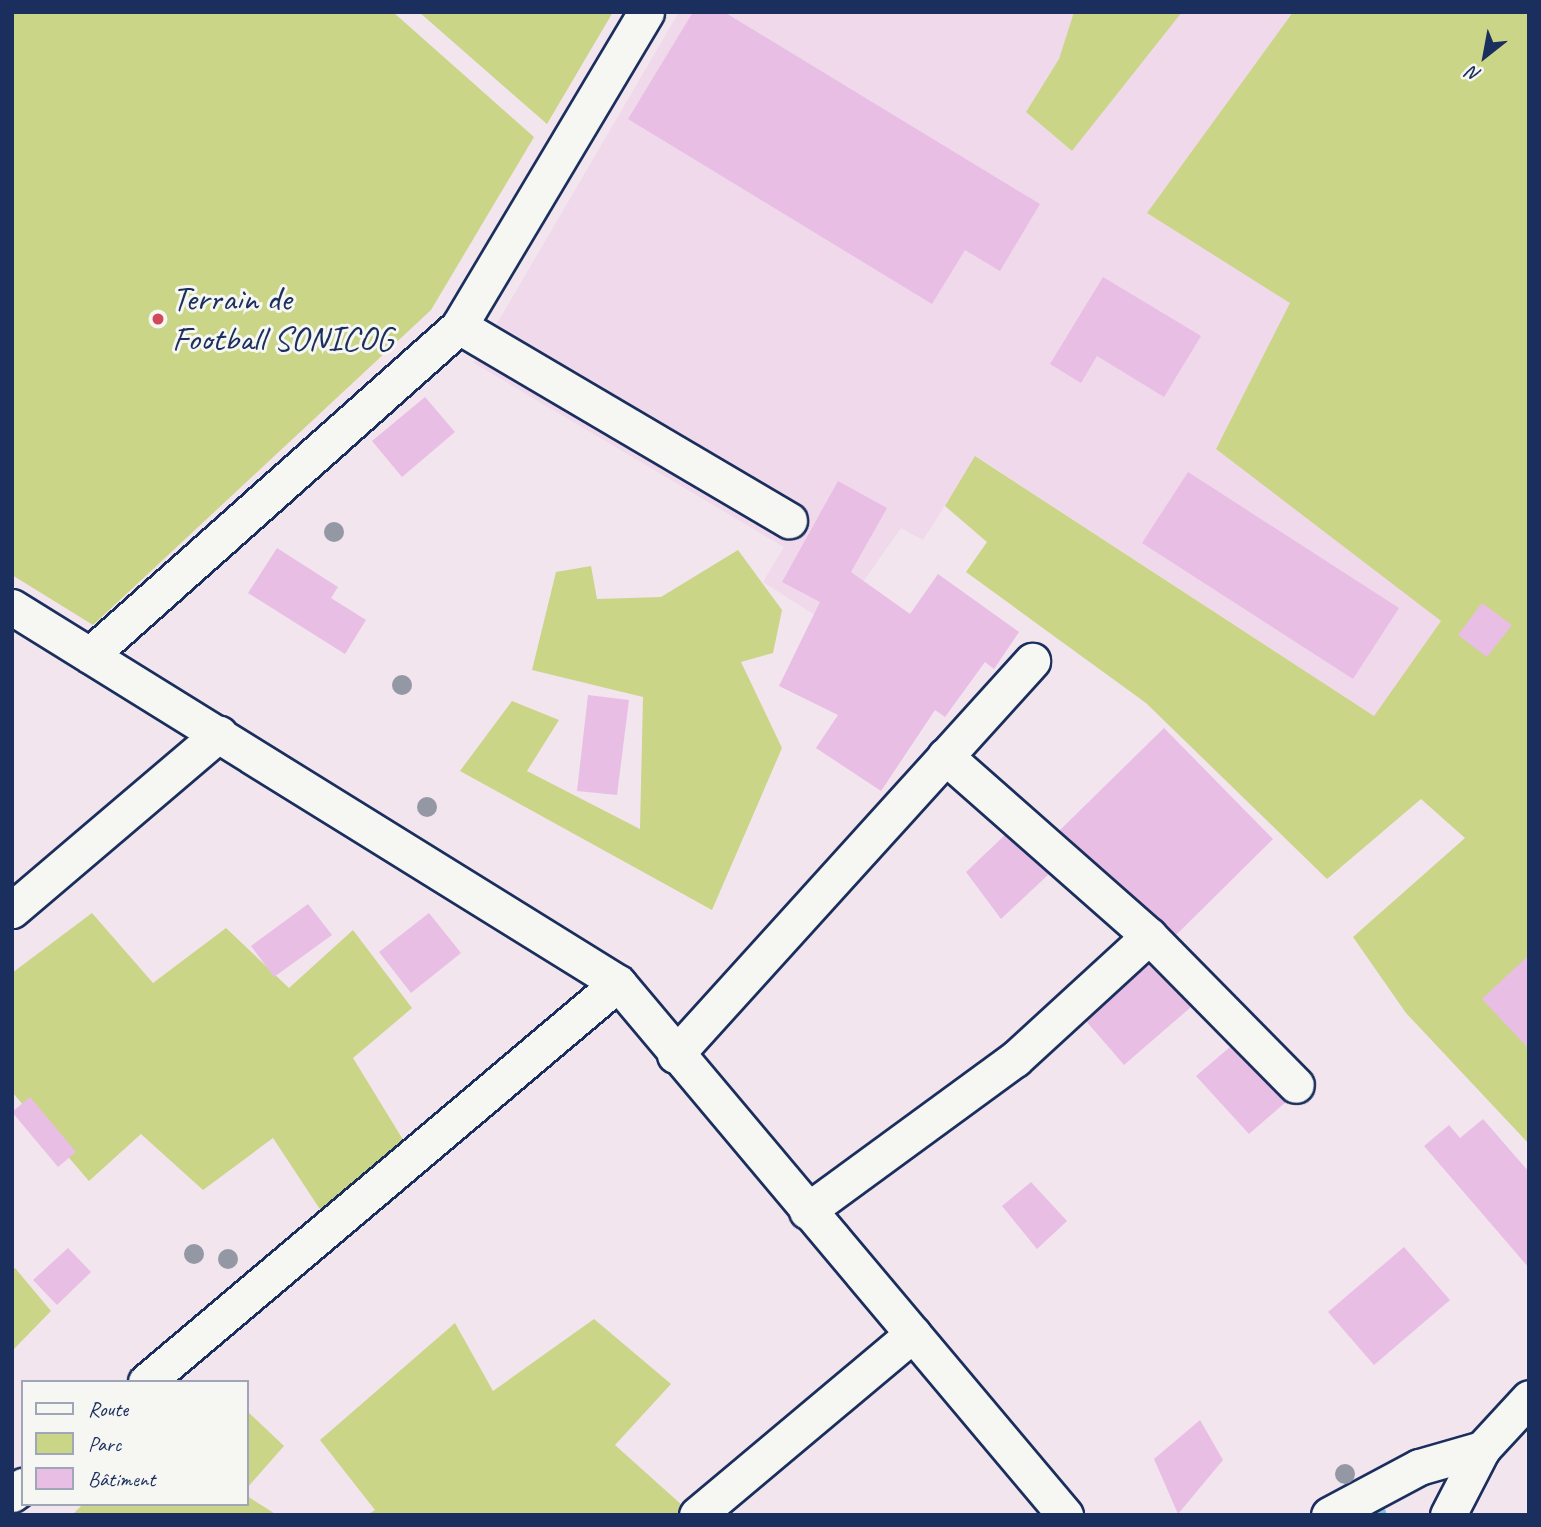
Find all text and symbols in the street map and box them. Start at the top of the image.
north arrow [1450,21,1520,91]
text: N [1463,61,1485,87]
place label: Terrain de Football SONICOG [172,278,393,360]
marker: Terrain de Football SONICOG [150,311,166,327]
legend [21,1380,248,1506]
text: Route [88,1396,128,1422]
text: Parc [88,1431,121,1457]
text: Bâtiment [88,1466,155,1492]

